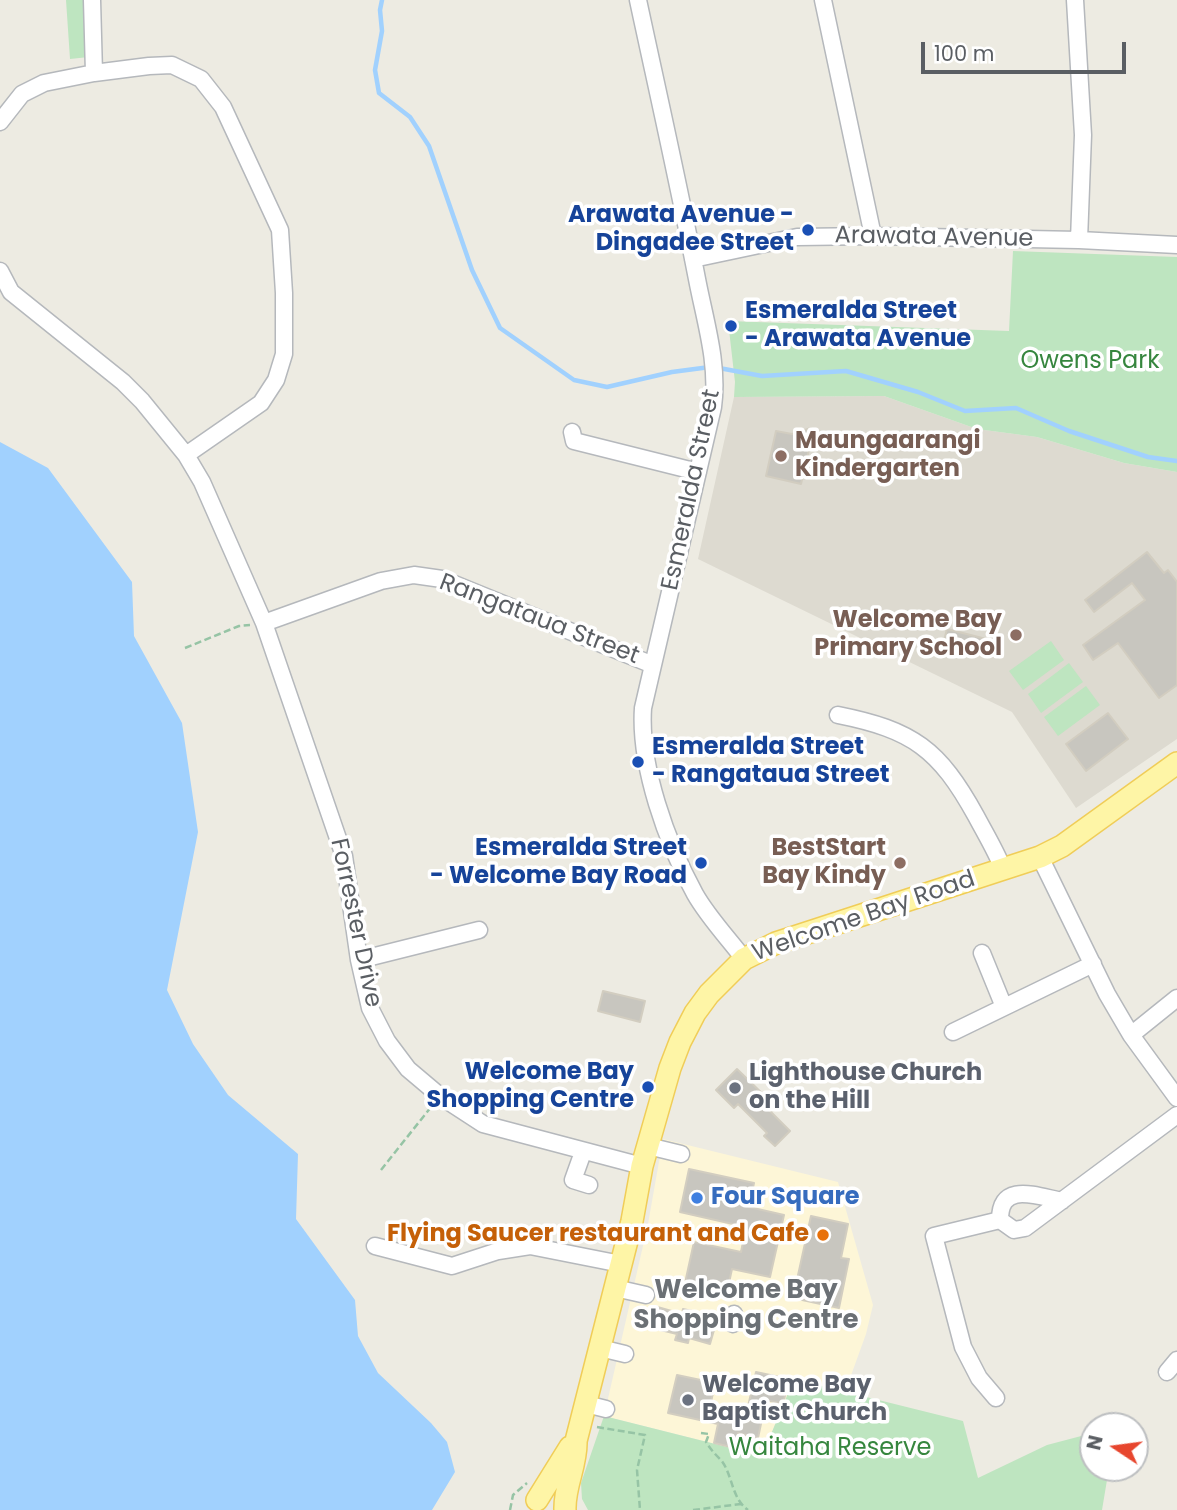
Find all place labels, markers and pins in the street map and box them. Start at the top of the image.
place label: Arawata Avenue - Dingadee Street [568,202,794,258]
marker: Arawata Avenue - Dingadee Street [800,222,816,238]
place label: Esmeralda Street - Arawata Avenue [745,298,971,354]
marker: Esmeralda Street - Arawata Avenue [723,318,739,334]
place label: Maungaarangi Kindergarten [795,428,981,484]
marker: Maungaarangi Kindergarten [773,448,789,464]
place label: Welcome Bay Primary School [814,607,1002,663]
marker: Welcome Bay Primary School [1008,627,1024,643]
place label: Esmeralda Street - Rangataua Street [652,734,889,790]
marker: Esmeralda Street - Rangataua Street [630,754,646,770]
place label: Esmeralda Street - Welcome Bay Road [430,835,687,891]
place label: BestStart Bay Kindy [762,835,886,891]
marker: Esmeralda Street - Welcome Bay Road [693,855,709,871]
marker: BestStart Bay Kindy [892,855,908,871]
place label: Welcome Bay Shopping Centre [426,1059,634,1115]
place label: Lighthouse Church on the Hill [749,1060,982,1116]
marker: Welcome Bay Shopping Centre [640,1079,656,1095]
marker: Lighthouse Church on the Hill [727,1080,743,1096]
place label: Four Square [711,1184,860,1212]
marker: Four Square [689,1190,705,1206]
place label: Flying Saucer restaurant and Cafe [387,1221,809,1249]
marker: Flying Saucer restaurant and Cafe [815,1227,831,1243]
place label: Welcome Bay Baptist Church [702,1372,887,1428]
marker: Welcome Bay Baptist Church [680,1392,696,1408]

